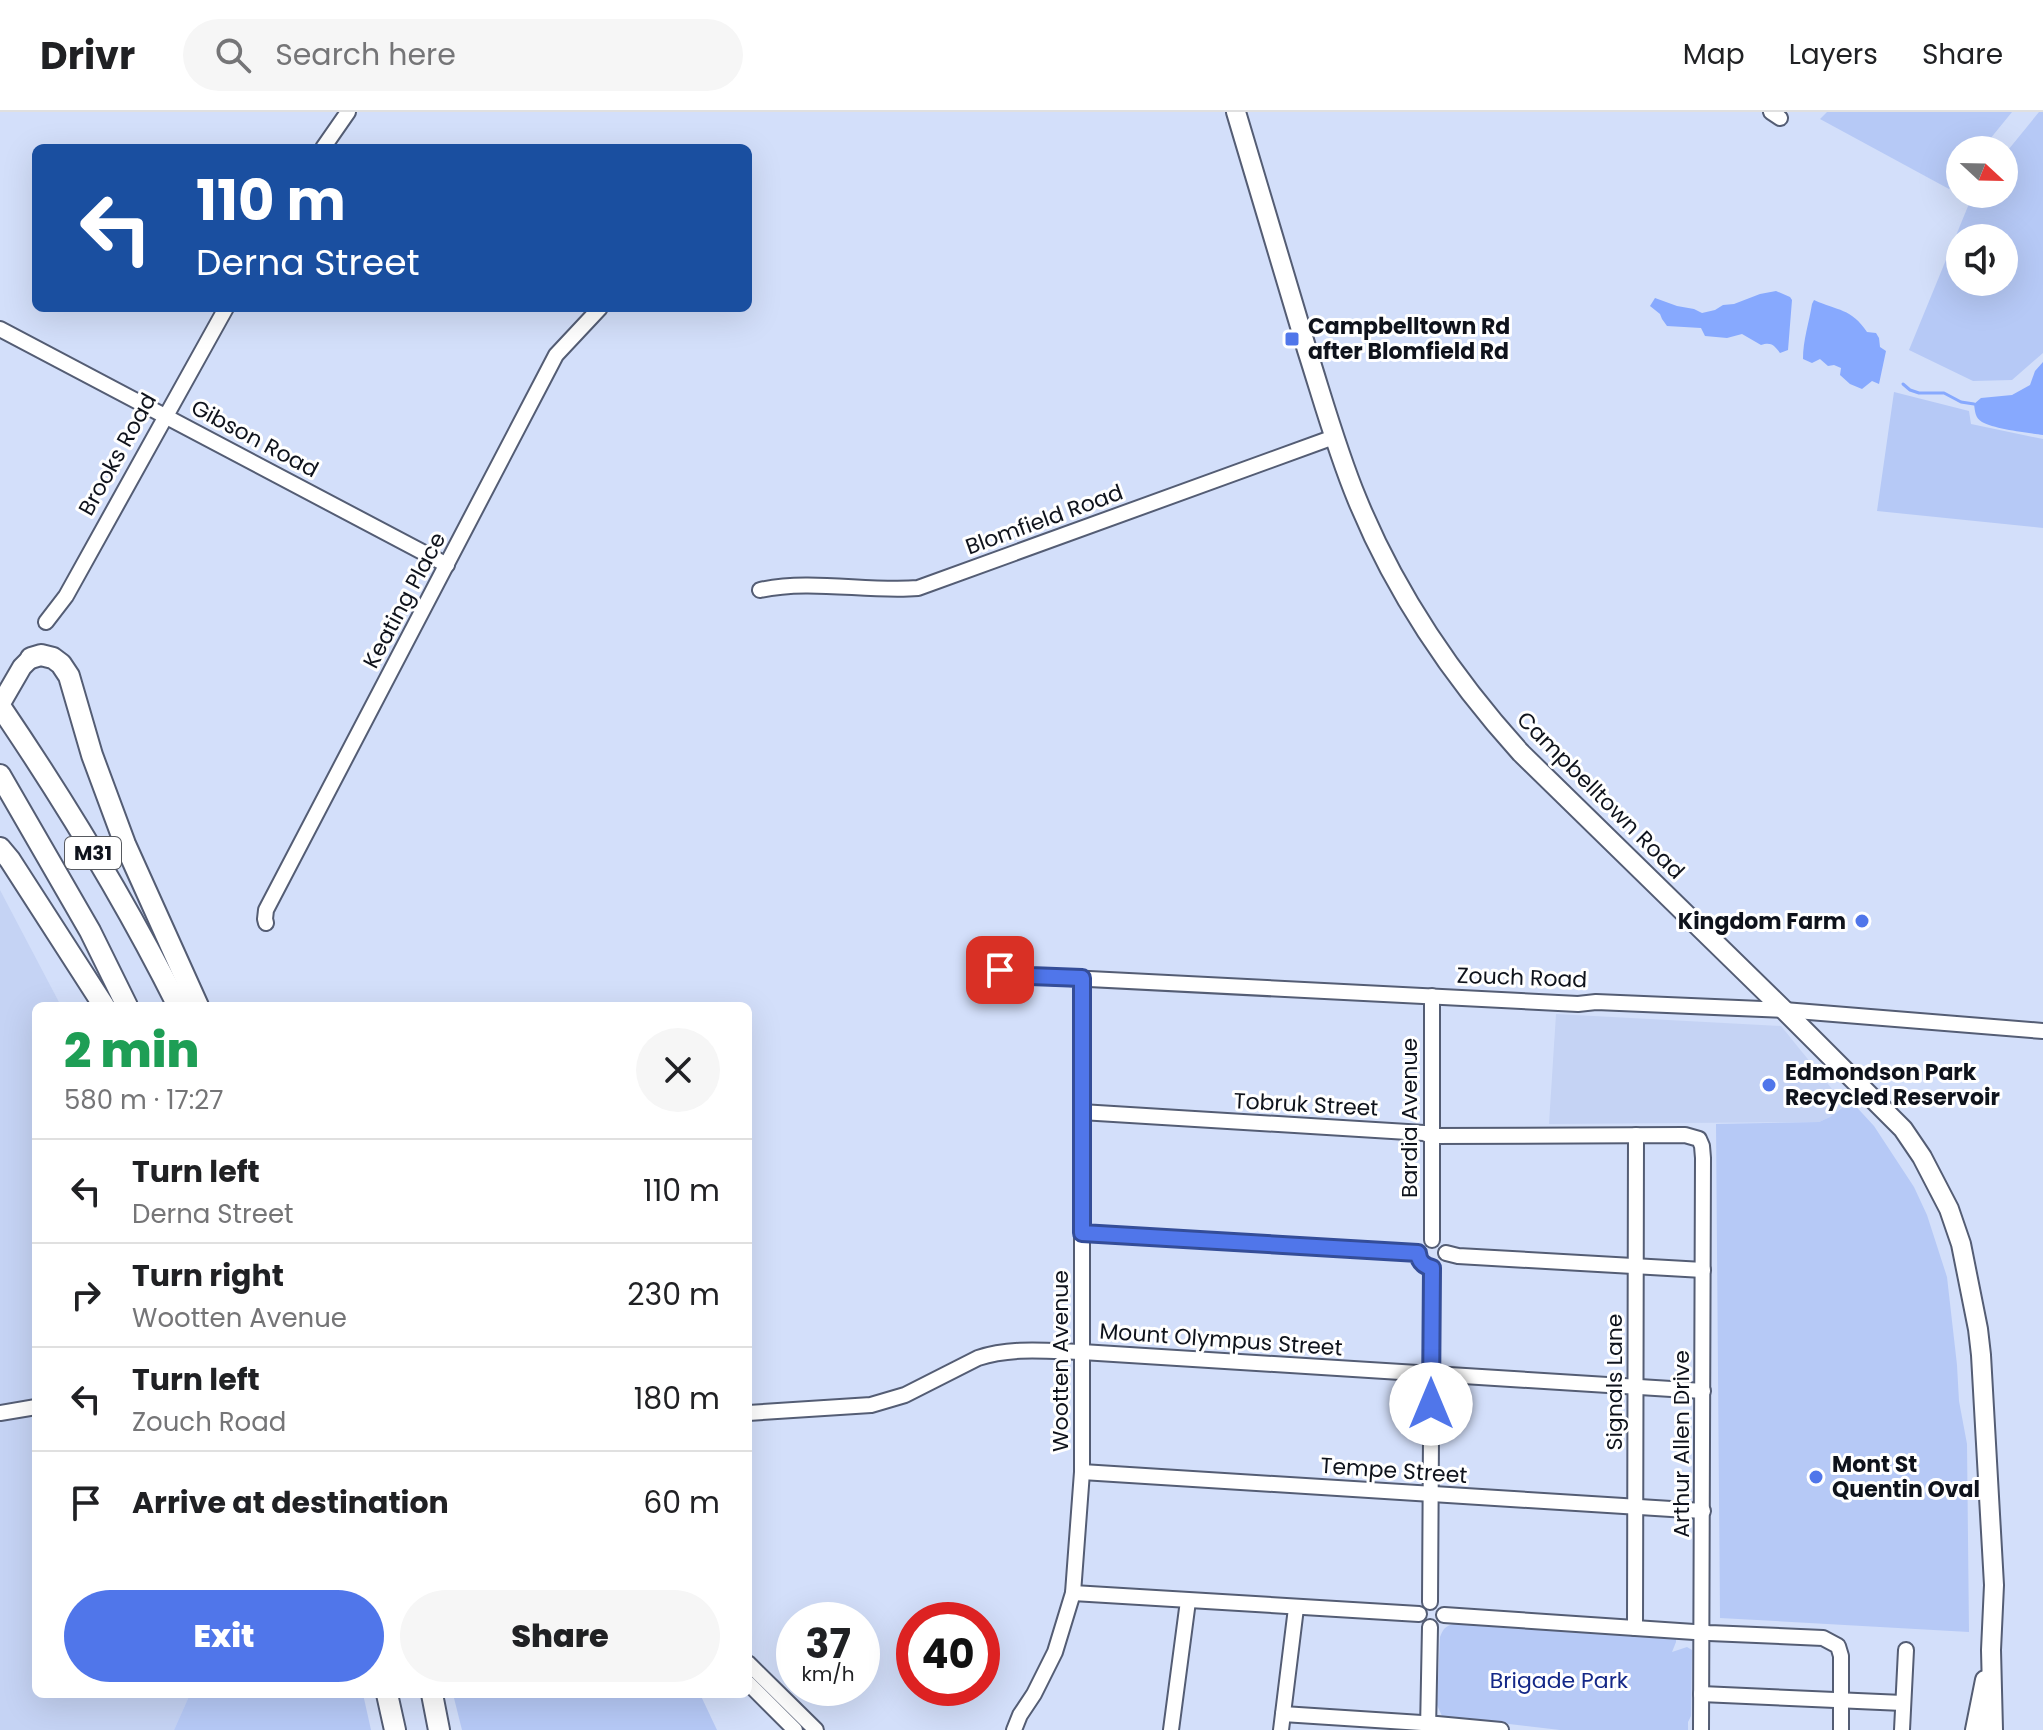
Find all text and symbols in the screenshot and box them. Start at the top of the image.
search box [183,19,743,91]
text: Drivr [40,29,135,82]
icon: search [211,33,255,77]
text: Search here [275,33,456,76]
text: Map [1683,35,1745,74]
text: Layers [1789,35,1878,74]
text: Share [1922,35,2003,74]
north arrow [1946,136,2018,208]
map controls [1946,136,2018,296]
text: 110 m [196,161,346,240]
icon: left [64,176,168,280]
button: sound [1946,224,2018,296]
text: Derna Street [196,237,420,288]
place label: Campbelltown Rd after Blomfield Rd [1308,311,1510,367]
marker: Campbelltown Rd after Blomfield Rd [1283,330,1301,348]
street label: Brooks Road [71,387,164,521]
street label: Gibson Road [186,392,324,485]
street label: Blomfield Road [961,477,1127,562]
street label: Keating Place [356,527,453,674]
street label: Campbelltown Road [1510,704,1692,886]
road number: M31 [65,837,121,869]
place label: Kingdom Farm [1678,906,1846,937]
marker: Kingdom Farm [1853,912,1871,930]
pin [966,936,1034,1004]
icon: arrive [978,948,1022,992]
street label: Zouch Road [1456,960,1588,995]
text: 2 min [64,1017,199,1084]
button: close [636,1028,720,1112]
street label: Bardia Avenue [1394,1038,1425,1198]
place label: Edmondson Park Recycled Reservoir [1785,1057,2000,1113]
marker: Edmondson Park Recycled Reservoir [1760,1076,1778,1094]
text: 580 m · 17:27 [64,1082,223,1118]
street label: Tobruk Street [1233,1085,1379,1124]
text: Turn left [132,1150,260,1193]
icon: left [64,1169,108,1213]
text: 110 m [643,1169,720,1212]
text: Derna Street [132,1196,294,1232]
text: Turn right [132,1254,284,1297]
street label: Wootten Avenue [1045,1270,1076,1452]
icon: right [64,1273,108,1317]
text: 230 m [627,1273,720,1316]
text: Wootten Avenue [132,1300,347,1336]
street label: Signals Lane [1599,1313,1630,1451]
street label: Mount Olympus Street [1098,1316,1344,1363]
street label: Arthur Allen Drive [1666,1350,1697,1538]
text: Turn left [132,1358,260,1401]
position arrow [1389,1362,1473,1446]
icon: left [64,1377,108,1421]
text: 180 m [634,1377,720,1420]
text: Zouch Road [132,1404,286,1440]
place label: Mont St Quentin Oval [1832,1449,1980,1505]
street label: Tempe Street [1320,1450,1468,1491]
marker: Mont St Quentin Oval [1807,1468,1825,1486]
icon: arrive [64,1481,108,1525]
text: Arrive at destination [132,1481,449,1524]
text: 60 m [643,1481,720,1524]
button: Exit [64,1590,384,1682]
button: Share [400,1590,720,1682]
speed limit sign: 40 [896,1602,1000,1706]
text: 37 [805,1616,851,1672]
text: km/h [801,1660,855,1688]
park label: Brigade Park [1490,1665,1629,1696]

